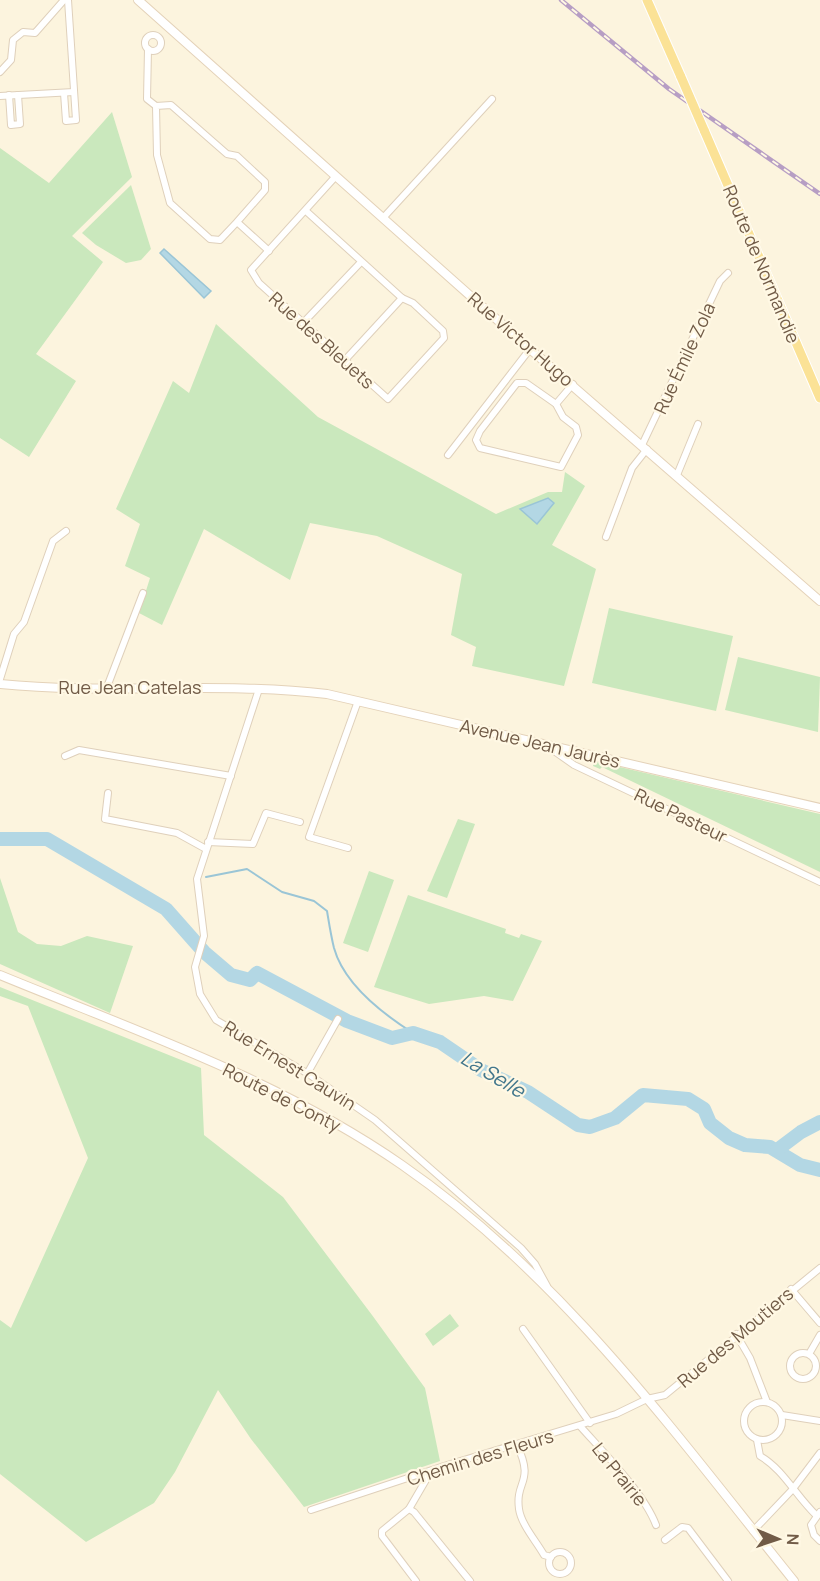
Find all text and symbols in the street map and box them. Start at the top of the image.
street label: Route de Normandie [718,181,806,347]
street label: Rue des Bleuets [264,286,380,394]
street label: Rue Victor Hugo [463,286,579,392]
street label: Rue Émile Zola [648,298,720,418]
street label: Rue Jean Catelas [58,675,202,699]
street label: Avenue Jean Jaurès [458,713,622,773]
street label: Rue Pasteur [631,782,732,848]
street label: Rue Ernest Cauvin [219,1015,361,1115]
water label: La Selle [456,1044,531,1104]
street label: Route de Conty [219,1057,345,1137]
street label: Rue des Moutiers [672,1281,798,1393]
street label: Chemin des Fleurs [404,1423,556,1491]
street label: La Prairie [587,1437,653,1511]
north arrow [748,1509,808,1569]
text: N [782,1533,804,1546]

